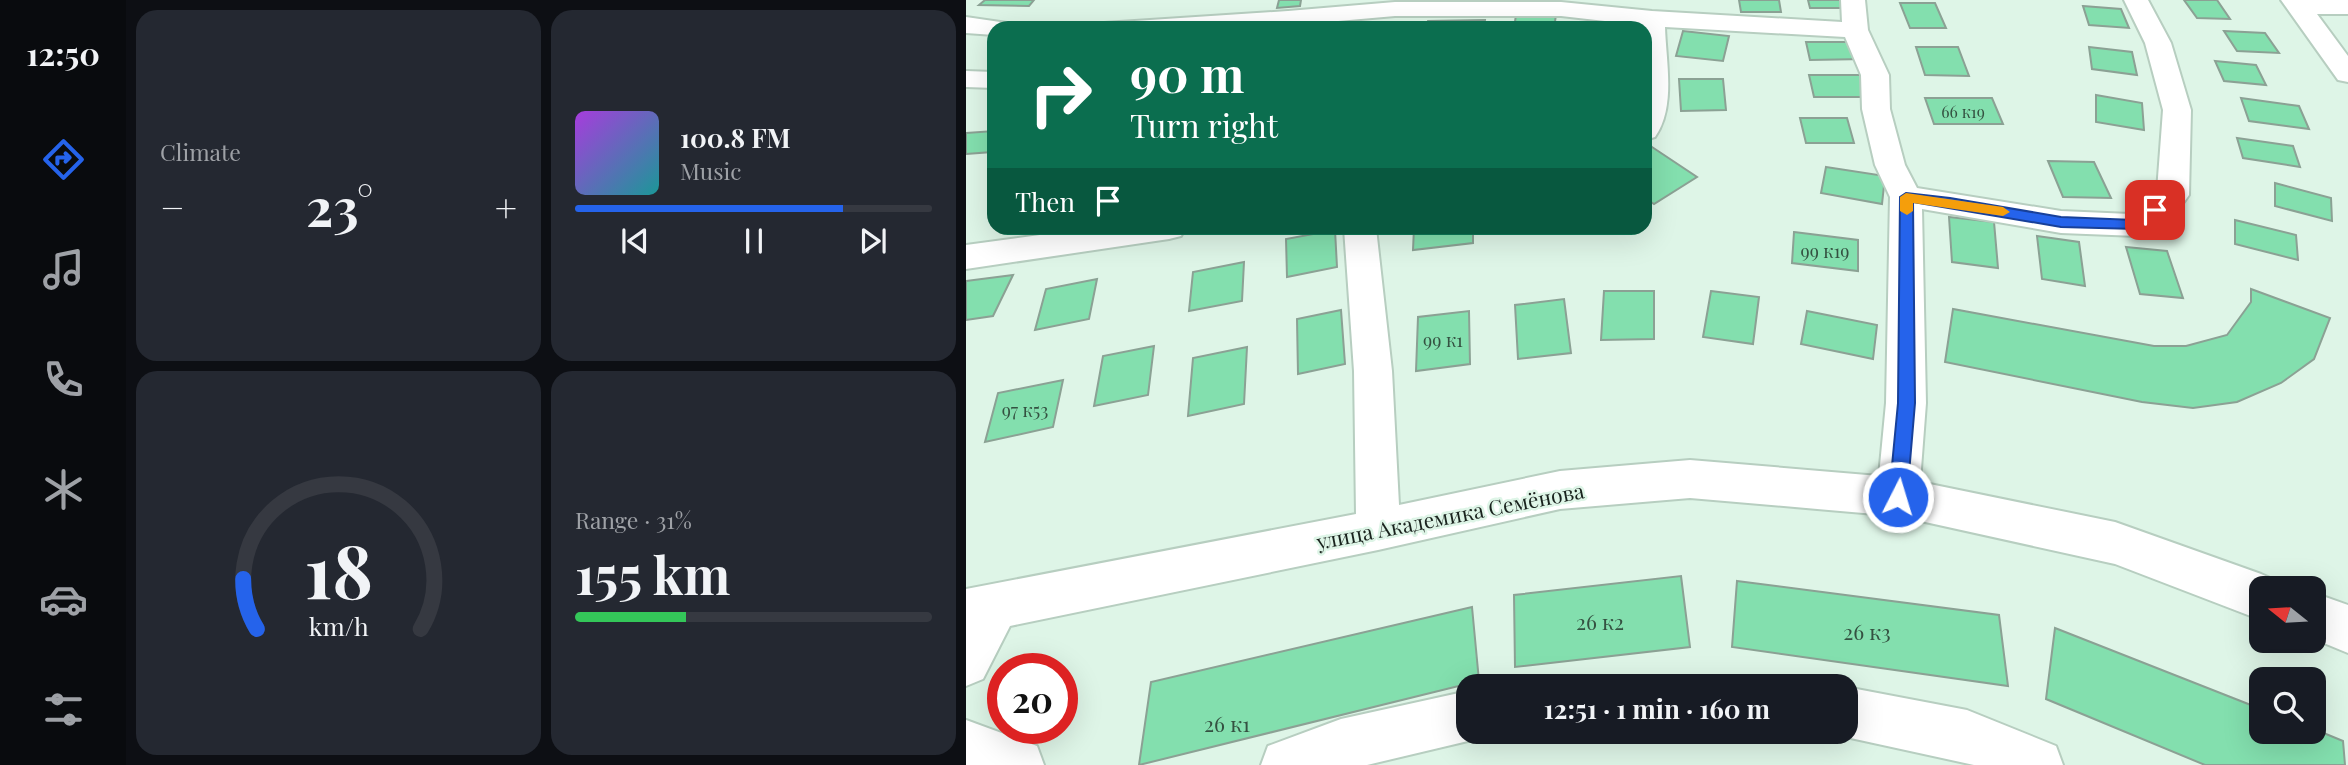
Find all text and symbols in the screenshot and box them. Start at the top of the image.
text: 12:50 [26,31,100,74]
text: 90 m [1130,40,1244,105]
icon: right [1015,49,1106,140]
house number: 66 к19 [1941,101,1985,122]
text: Turn right [1130,103,1278,146]
text: 100.8 FM [680,120,791,155]
icon: directions [39,135,88,184]
text: Climate [160,136,241,167]
text: Music [680,155,741,186]
text: 23° [306,171,373,240]
pin [2125,180,2185,240]
text: − [160,181,185,232]
text: + [495,181,517,232]
icon: arrive [1089,182,1127,220]
text: Then [1015,184,1075,219]
icon: arrive [2136,191,2174,229]
icon: previous [616,222,654,260]
icon: pause [735,222,773,260]
icon: next [854,222,892,260]
house number: 99 к19 [1801,239,1849,263]
icon: music [39,245,88,294]
house number: 99 к1 [1423,328,1463,352]
icon: phone [39,355,88,404]
house number: 97 к53 [1002,398,1048,422]
position arrow [1861,460,1935,534]
icon: climate [39,465,88,514]
street label: улица Академика Семёнова [1313,475,1587,555]
text: Range · 31% [575,504,692,535]
text: 18 [304,520,373,617]
text: 155 km [575,539,730,608]
icon: car [39,575,88,624]
north arrow [2249,576,2326,653]
map controls [2249,576,2326,744]
house number: 26 к2 [1576,607,1624,635]
text: km/h [309,609,369,642]
house number: 26 к3 [1843,617,1891,645]
speed limit sign: 20 [987,653,1078,744]
button: search [2249,667,2326,744]
icon: filters [39,685,88,734]
text: 12:51 · 1 min · 160 m [1544,691,1770,726]
house number: 26 к1 [1204,709,1250,737]

